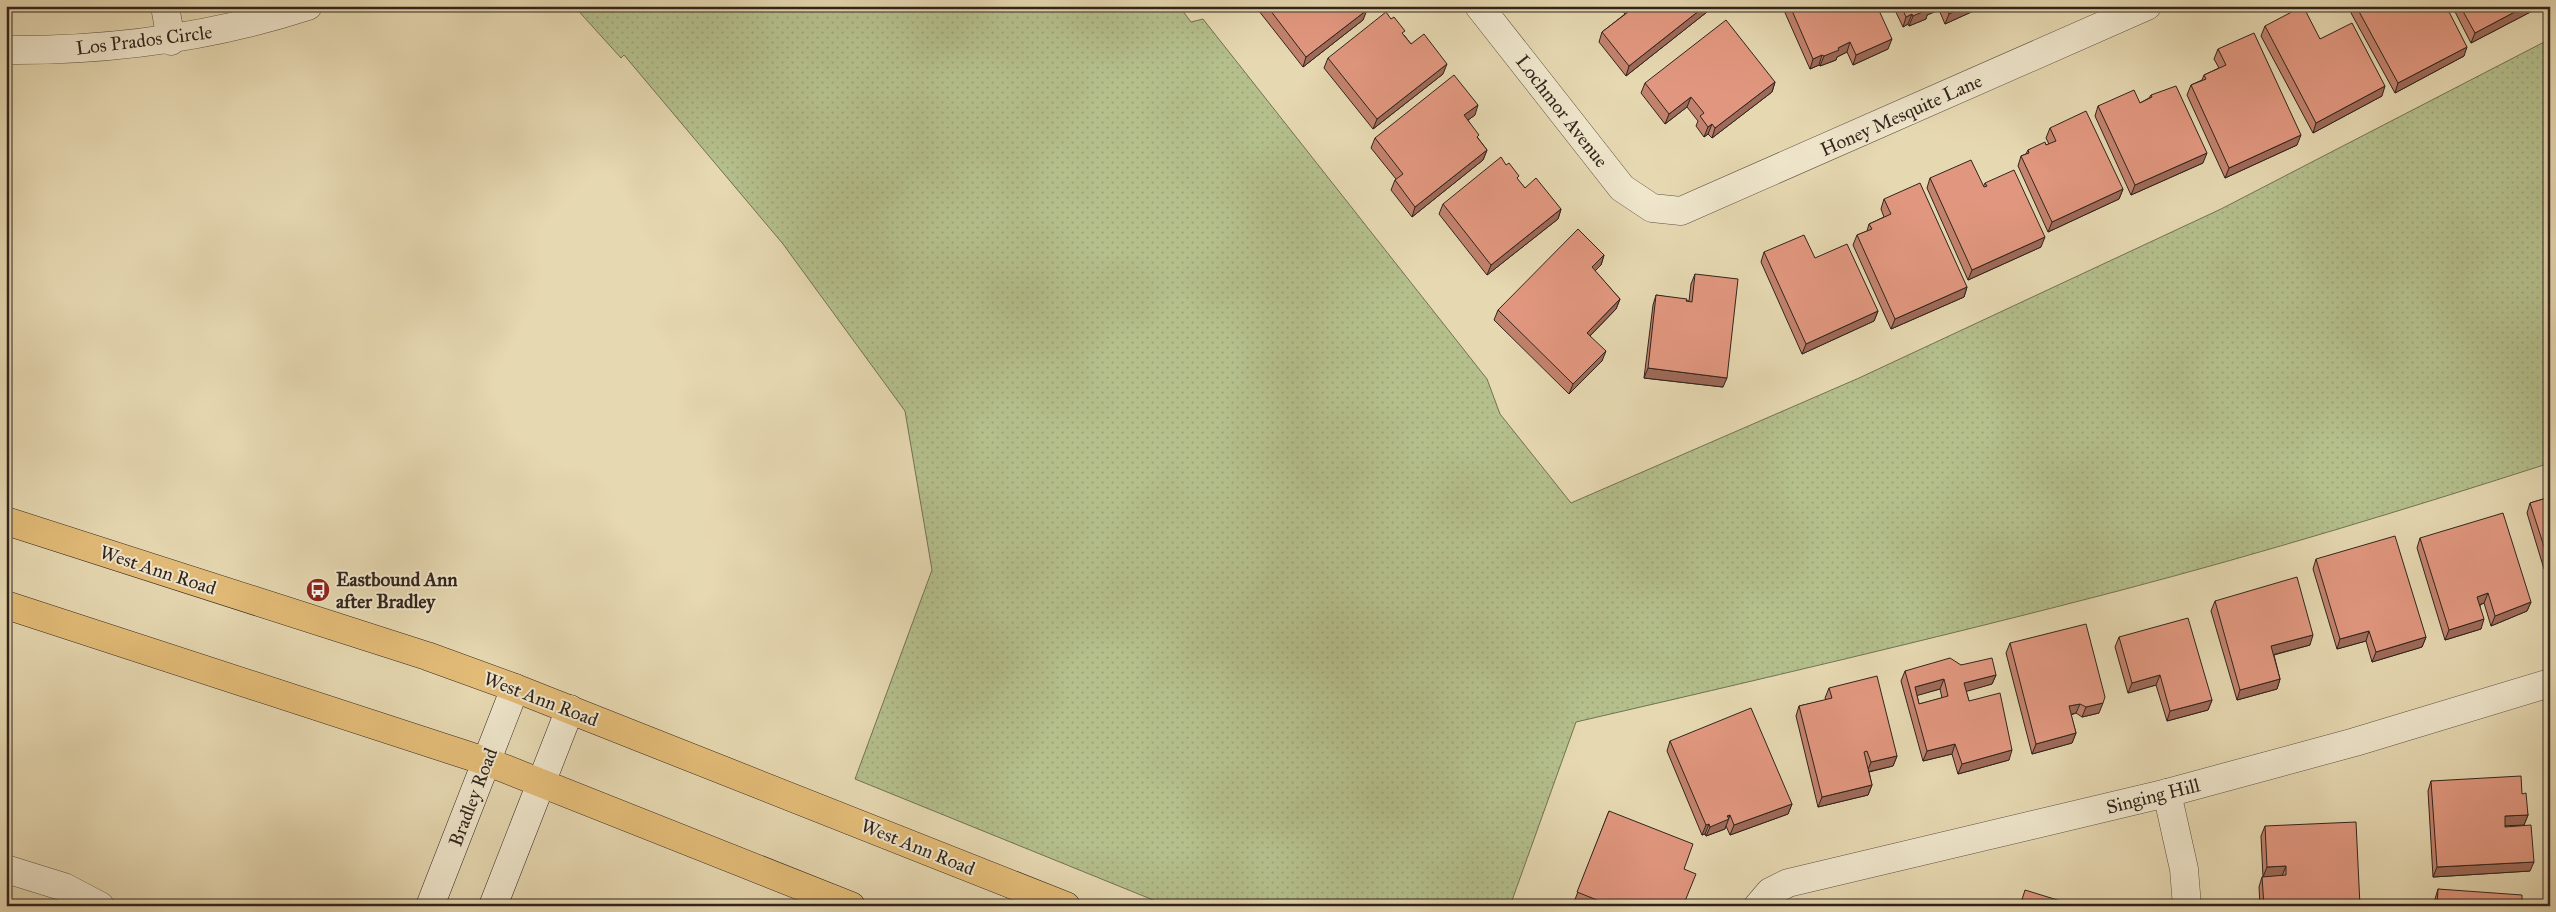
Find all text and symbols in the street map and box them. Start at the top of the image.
street label: Los Prados Circle [75,20,214,60]
street label: Lochmor Avenue [1511,50,1613,172]
street label: Honey Mesquite Lane [1817,69,1986,162]
street label: West Ann Road [97,540,219,600]
place label: Eastbound Ann after Bradley [336,568,458,614]
bus stop icon: Eastbound Ann after Bradley [305,577,331,603]
street label: West Ann Road [480,667,602,732]
street label: Bradley Road [444,744,502,849]
street label: Singing Hill [2104,773,2203,820]
street label: West Ann Road [858,814,979,880]

